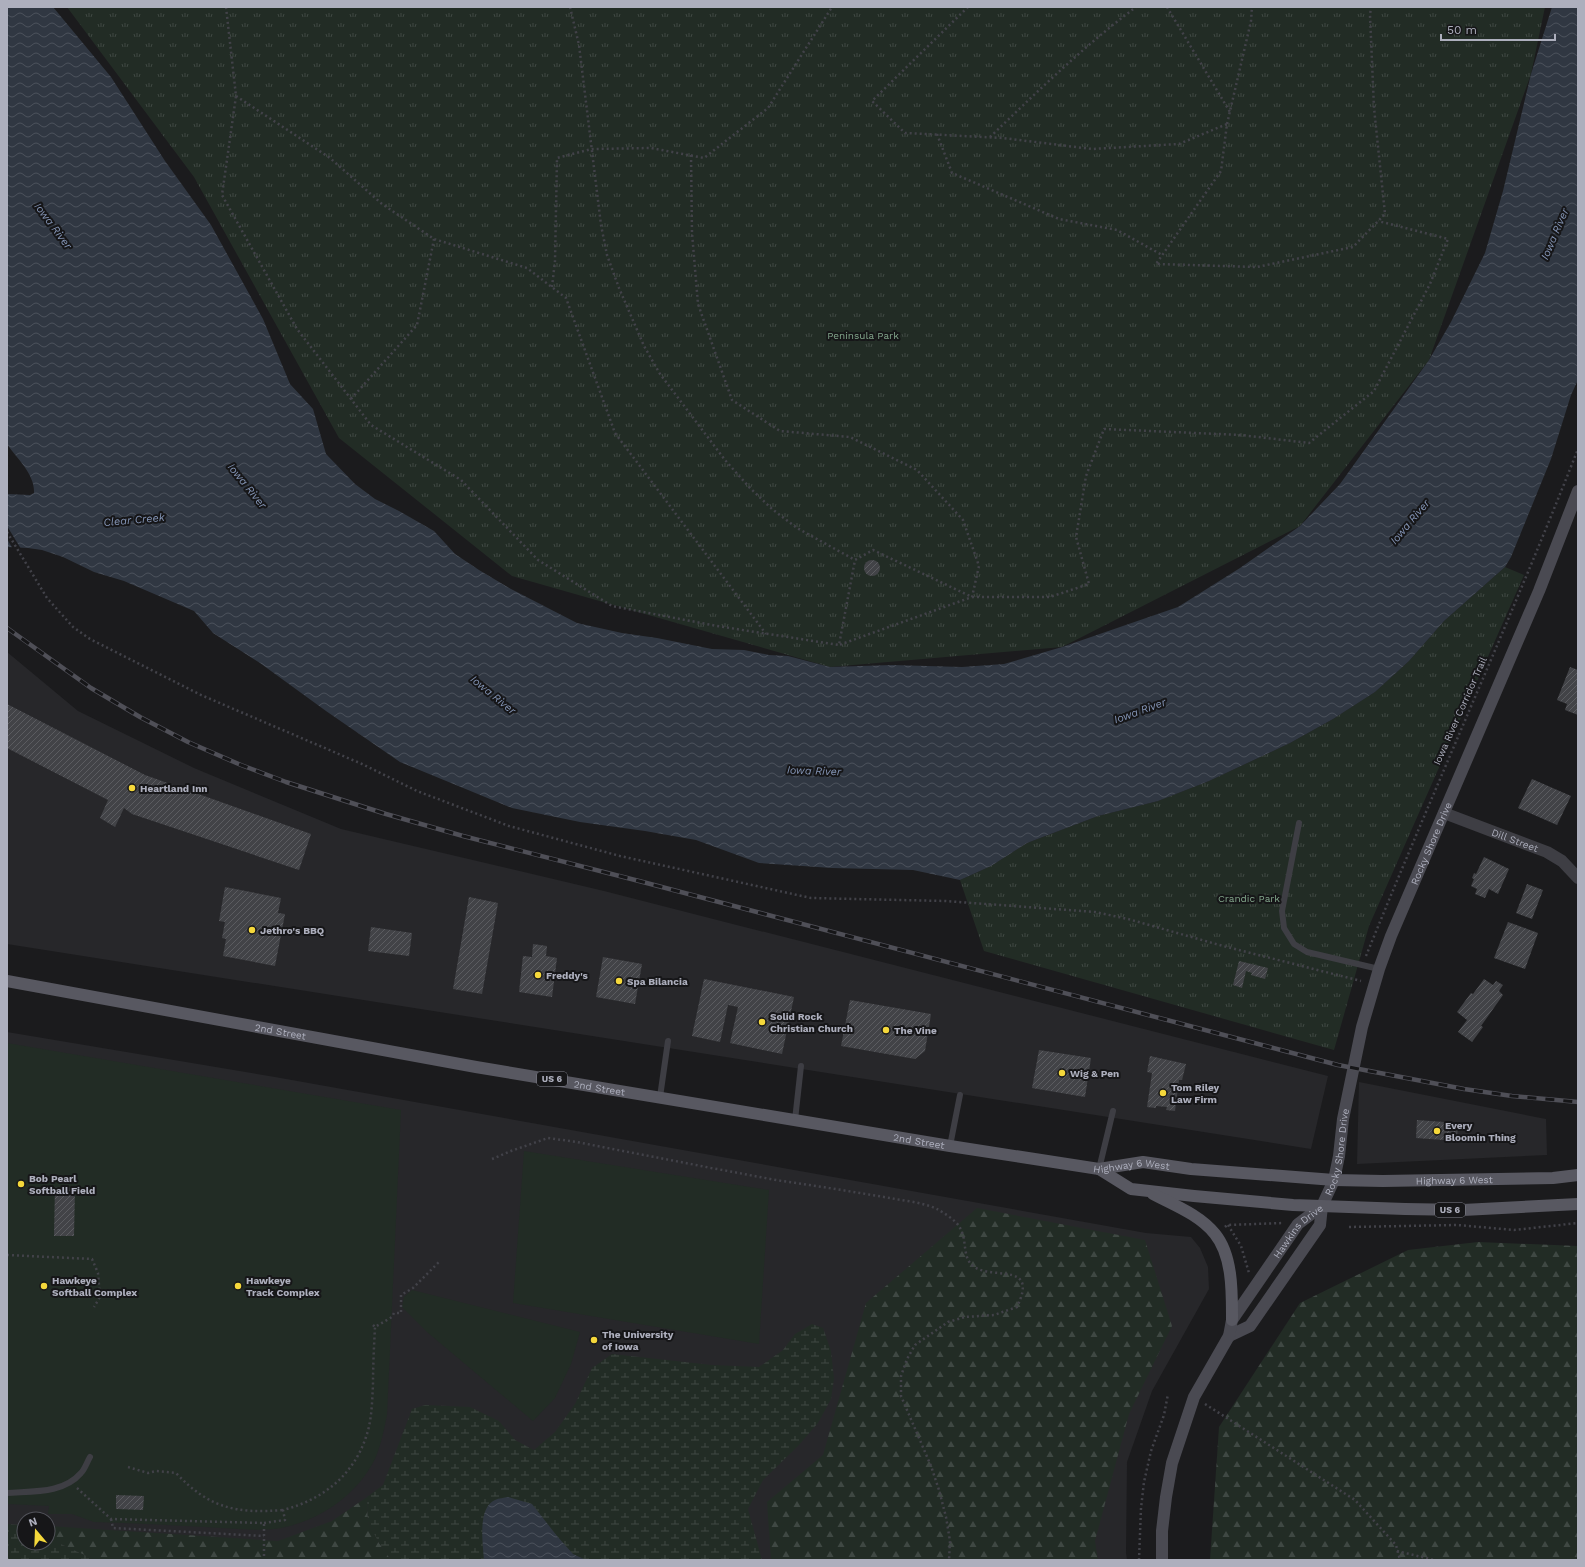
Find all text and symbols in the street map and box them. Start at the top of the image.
scale bar [1441,16,1555,42]
text: 50 m [1447,23,1477,37]
water label: Iowa River [31,200,75,252]
water label: Iowa River [1538,206,1572,262]
park label: Peninsula Park [827,330,899,341]
water label: Iowa River [225,461,270,512]
water label: Iowa River [1388,496,1433,547]
water label: Clear Creek [103,511,166,529]
street label: Iowa River Corridor Trail [1431,655,1489,767]
water label: Iowa River [468,673,519,718]
water label: Iowa River [1112,695,1168,726]
water label: Iowa River [787,764,842,778]
marker: Heartland Inn [127,783,137,793]
place label: Heartland Inn [140,783,208,794]
street label: Rocky Shore Drive [1408,800,1453,886]
street label: Dill Street [1490,826,1541,854]
park label: Crandic Park [1218,893,1280,904]
marker: Jethro's BBQ [247,925,257,935]
place label: Jethro's BBQ [260,925,324,936]
marker: Freddy's [533,970,543,980]
place label: Freddy's [546,970,589,981]
marker: Spa Bilancia [614,976,624,986]
place label: Spa Bilancia [627,976,688,987]
place label: Solid Rock Christian Church [770,1011,853,1034]
marker: Solid Rock Christian Church [757,1017,767,1027]
street label: 2nd Street [254,1021,308,1041]
marker: The Vine [881,1025,891,1035]
place label: The Vine [894,1025,937,1036]
marker: Wig & Pen [1057,1068,1067,1078]
place label: Wig & Pen [1070,1068,1119,1079]
road number: US 6 [537,1072,567,1086]
street label: 2nd Street [573,1078,627,1097]
place label: Tom Riley Law Firm [1171,1082,1220,1105]
marker: Tom Riley Law Firm [1158,1088,1168,1098]
street label: Rocky Shore Drive [1322,1107,1351,1197]
place label: Every Bloomin Thing [1445,1120,1516,1143]
marker: Every Bloomin Thing [1432,1126,1442,1136]
street label: 2nd Street [893,1131,946,1151]
street label: Highway 6 West [1092,1156,1171,1175]
place label: Bob Pearl Softball Field [29,1173,95,1196]
street label: Highway 6 West [1416,1174,1494,1186]
marker: Bob Pearl Softball Field [16,1179,26,1189]
street label: Hawkins Drive [1271,1202,1325,1260]
road number: US 6 [1435,1203,1465,1217]
place label: Hawkeye Softball Complex [52,1275,137,1298]
place label: Hawkeye Track Complex [246,1275,320,1298]
marker: Hawkeye Softball Complex [39,1281,49,1291]
marker: Hawkeye Track Complex [233,1281,243,1291]
place label: The University of Iowa [602,1329,674,1352]
marker: The University of Iowa [589,1335,599,1345]
north arrow [16,1511,56,1551]
text: N [27,1515,39,1529]

